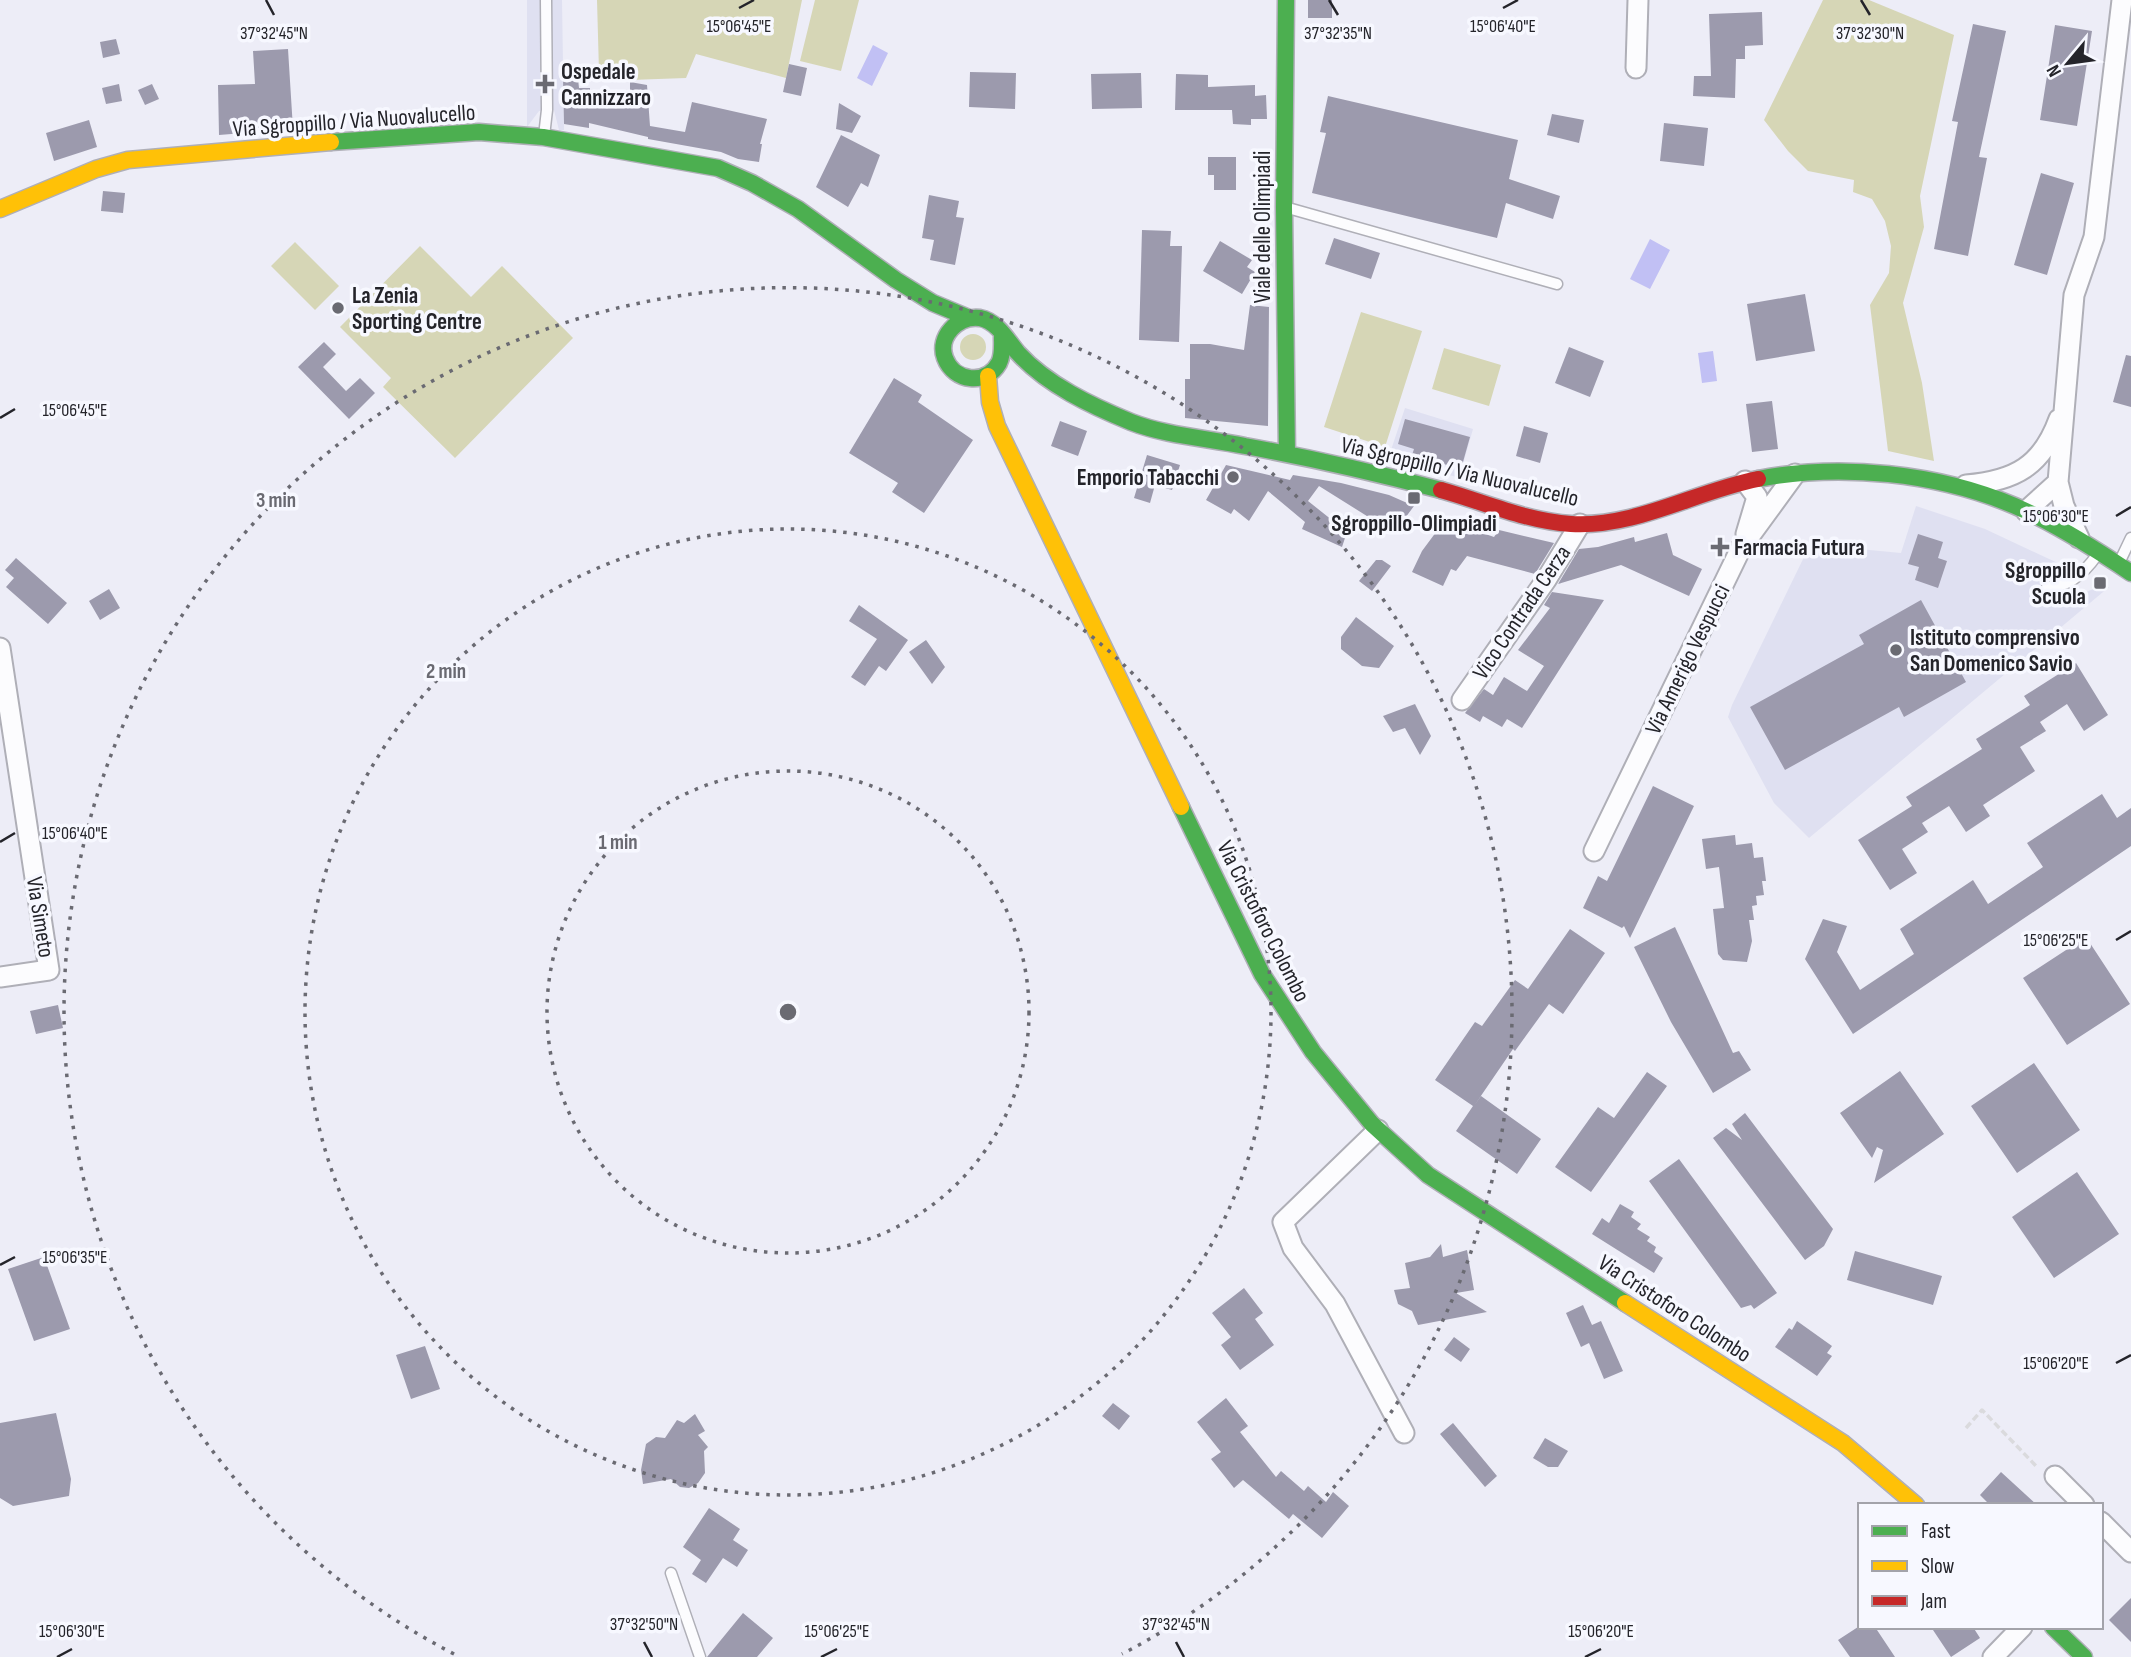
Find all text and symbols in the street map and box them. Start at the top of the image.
text: 15°06'45"E [706,16,772,37]
text: 15°06'40"E [1470,16,1536,37]
text: 37°32'45"N [240,23,308,44]
text: 37°32'35"N [1304,23,1372,44]
text: 37°32'30"N [1836,23,1904,44]
north arrow [2033,28,2103,98]
place label: Ospedale Cannizzaro [561,58,651,112]
text: N [2042,60,2067,81]
marker: Ospedale Cannizzaro [535,74,555,94]
street label: Via Sgroppillo / Via Nuovalucello [232,99,476,143]
street label: Viale delle Olimpiadi [1249,151,1277,303]
place label: La Zenia Sporting Centre [352,282,482,336]
marker: La Zenia Sporting Centre [330,300,346,316]
text: 15°06'45"E [42,400,108,421]
street label: Via Sgroppillo / Via Nuovalucello [1338,431,1581,513]
place label: Emporio Tabacchi [1077,464,1219,492]
marker: Emporio Tabacchi [1225,469,1241,485]
text: 3 min [256,488,296,513]
marker: Sgroppillo-Olimpiadi [1406,490,1422,506]
text: 15°06'30"E [2023,506,2089,527]
place label: Sgroppillo-Olimpiadi [1331,510,1497,538]
place label: Farmacia Futura [1734,534,1865,562]
marker: Farmacia Futura [1712,539,1728,555]
street label: Vico Contrada Cerza [1467,540,1577,685]
place label: Sgroppillo Scuola [2005,557,2086,611]
marker: Sgroppillo Scuola [2092,575,2108,591]
street label: Via Amerigo Vespucci [1639,580,1736,739]
place label: Istituto comprensivo San Domenico Savio [1910,624,2080,678]
marker: Istituto comprensivo San Domenico Savio [1888,642,1904,658]
text: 2 min [426,659,466,684]
text: 15°06'40"E [42,823,108,844]
text: 1 min [598,830,638,855]
street label: Via Cristoforo Colombo [1210,836,1316,1007]
street label: Via Simeto [20,875,60,960]
text: 15°06'25"E [2024,930,2088,951]
centre of rings [776,1000,800,1024]
text: 15°06'35"E [42,1247,108,1268]
street label: Via Cristoforo Colombo [1593,1249,1756,1369]
text: 15°06'20"E [2023,1353,2089,1374]
legend [1858,1503,2103,1629]
text: Fast [1921,1519,1951,1544]
text: Slow [1921,1554,1955,1579]
text: Jam [1920,1589,1947,1614]
text: 37°32'50"N [610,1614,678,1635]
text: 37°32'45"N [1142,1614,1210,1635]
text: 15°06'30"E [39,1621,105,1642]
text: 15°06'25"E [805,1621,869,1642]
text: 15°06'20"E [1568,1621,1634,1642]

